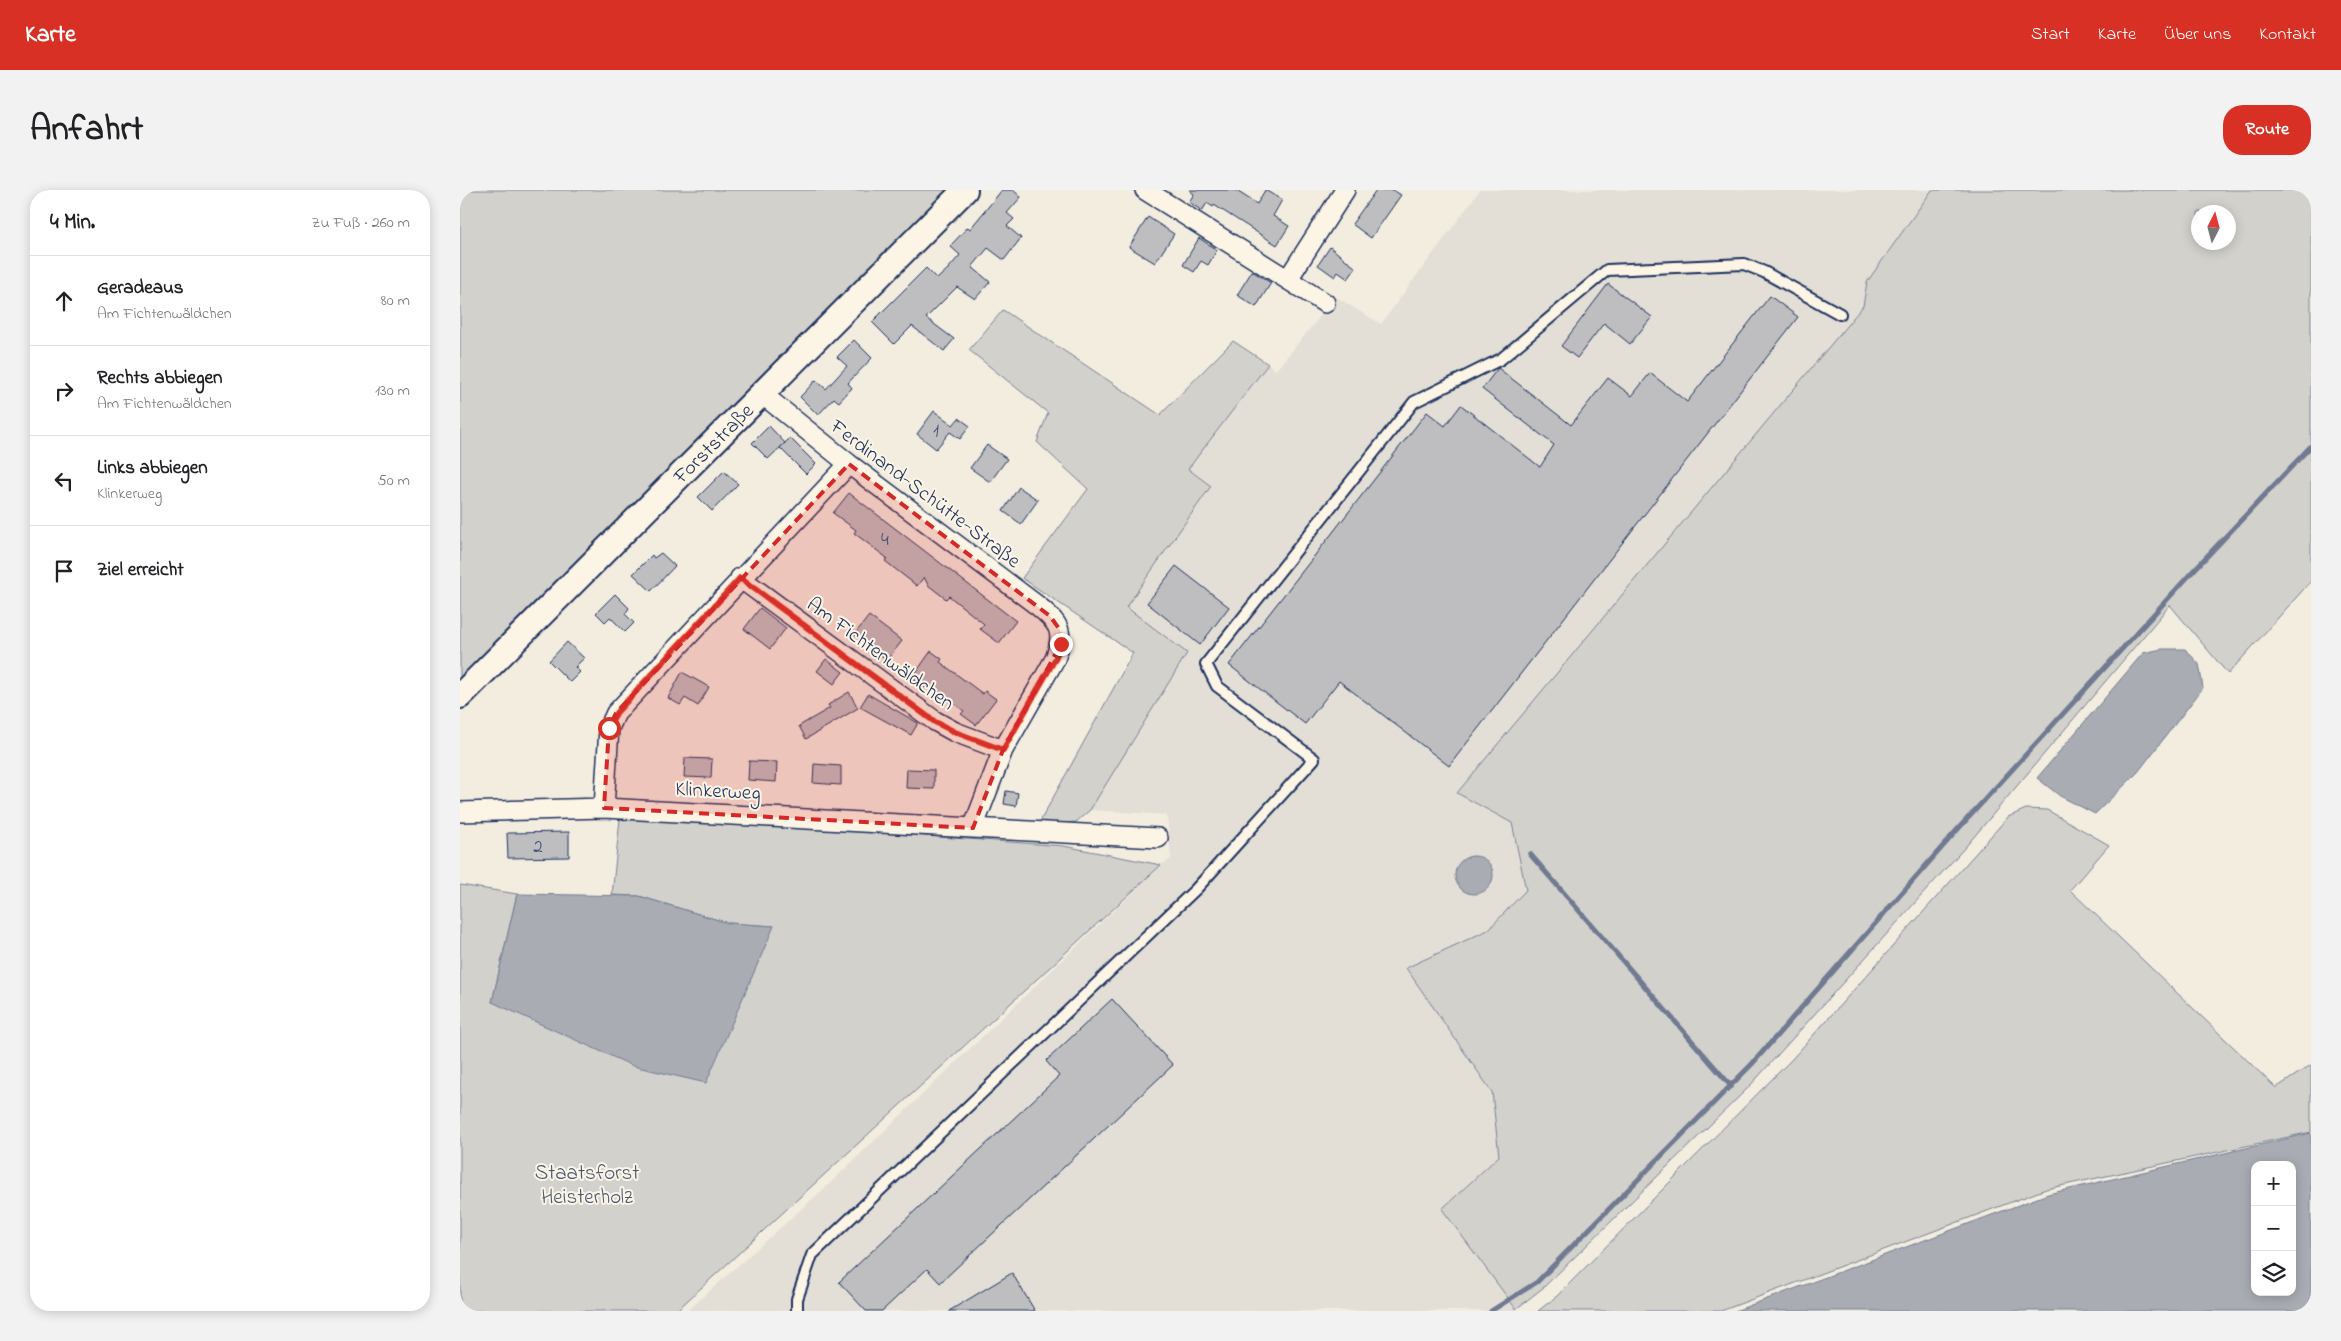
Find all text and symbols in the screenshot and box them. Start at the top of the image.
text: Karte [25,18,76,53]
text: Start [2031,22,2070,48]
text: Karte [2098,22,2136,48]
text: Über uns [2164,22,2231,48]
text: Kontakt [2259,22,2316,48]
text: Anfahrt [30,105,143,156]
button: Route [2223,105,2311,155]
north arrow [2191,205,2236,250]
text: 4 Min. [50,208,95,238]
text: Zu Fuß · 260 m [311,211,410,235]
text: Geradeaus [97,275,184,302]
icon: ahead [50,287,78,315]
text: 80 m [381,289,410,313]
text: Am Fichtenwäldchen [97,302,232,326]
text: Rechts abbiegen [97,365,222,392]
icon: right [50,377,78,405]
text: 130 m [375,379,410,403]
text: Am Fichtenwäldchen [97,392,232,416]
street label: Forststraße [667,397,762,492]
street label: Ferdinand-Schütte-Straße [822,412,1027,577]
house number: 1 [933,418,939,445]
text: Links abbiegen [97,455,208,482]
icon: left [50,467,78,495]
text: 50 m [378,469,410,493]
text: Klinkerweg [97,482,162,506]
house number: 4 [881,527,889,554]
icon: arrive [50,557,78,585]
text: Ziel erreicht [97,557,184,584]
street label: Am Fichtenwäldchen [799,591,960,719]
route end [1050,633,1073,656]
route start [598,717,621,740]
street label: Klinkerweg [674,775,761,811]
house number: 2 [533,834,543,861]
park label: Staatsforst Heisterholz [535,1159,639,1213]
map controls [2251,1161,2296,1296]
button: + [2251,1161,2296,1206]
button: − [2251,1206,2296,1251]
button: layers [2251,1251,2296,1296]

